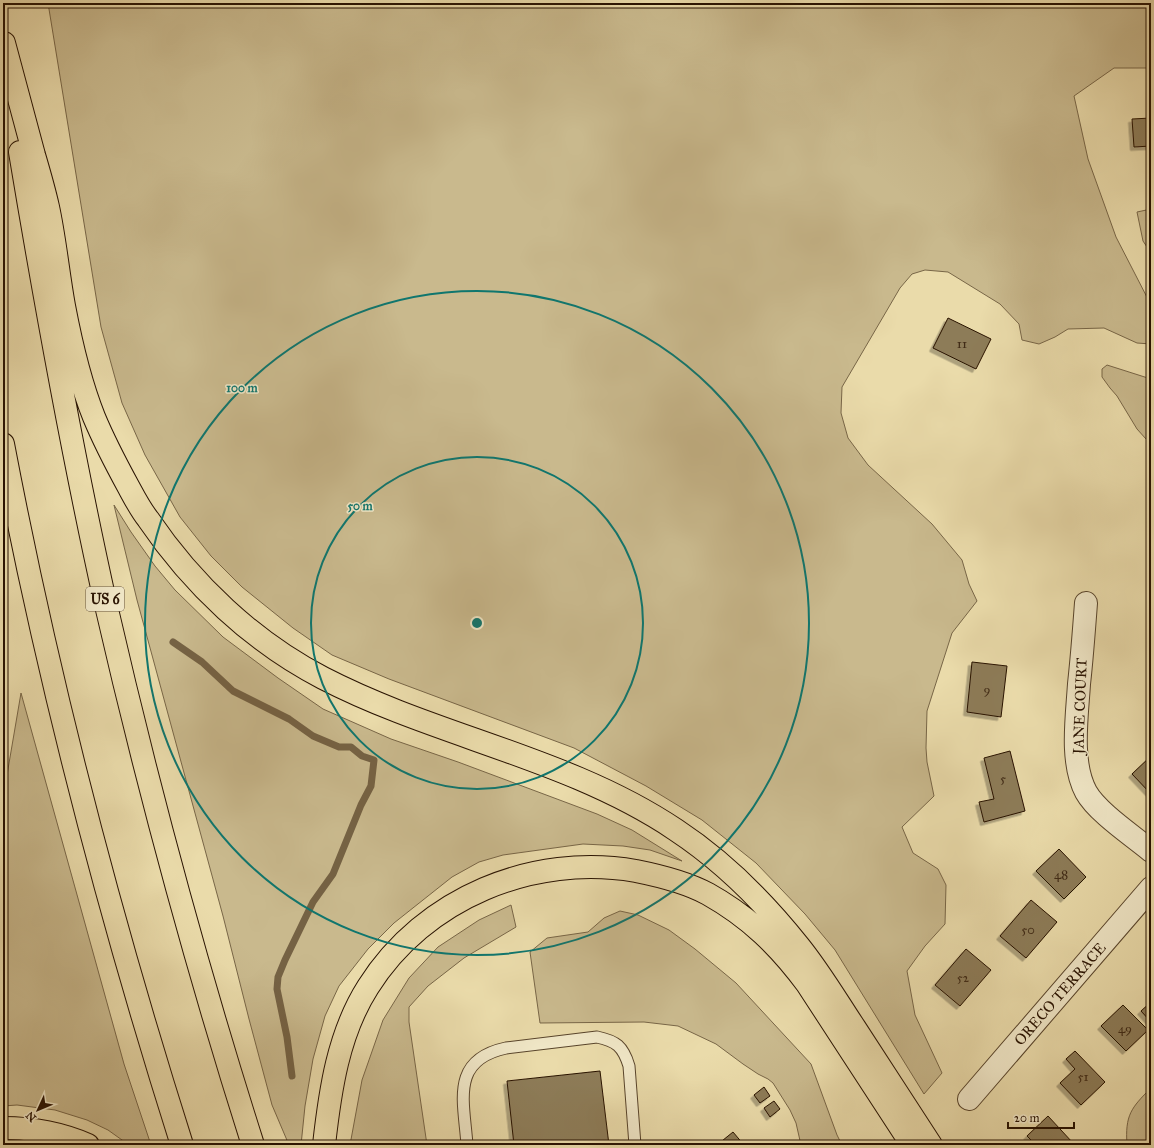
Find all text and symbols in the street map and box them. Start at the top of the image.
house number: 11 [957,336,967,352]
text: 100 m [226,381,259,395]
text: 50 m [347,499,374,513]
road number: US 6 [86,587,124,611]
centre of rings [470,616,484,630]
street label: JANE COURT [1069,657,1092,757]
house number: 9 [984,682,991,698]
house number: 5 [1000,771,1006,787]
house number: 48 [1054,867,1068,883]
house number: 50 [1021,922,1035,938]
street label: ORECO TERRACE [1010,939,1110,1049]
house number: 52 [957,970,970,986]
house number: 49 [1118,1021,1132,1037]
house number: 51 [1077,1069,1089,1085]
north arrow [18,1090,58,1130]
scale bar [1008,1104,1074,1130]
text: N [23,1108,39,1124]
text: 20 m [1014,1111,1040,1125]

